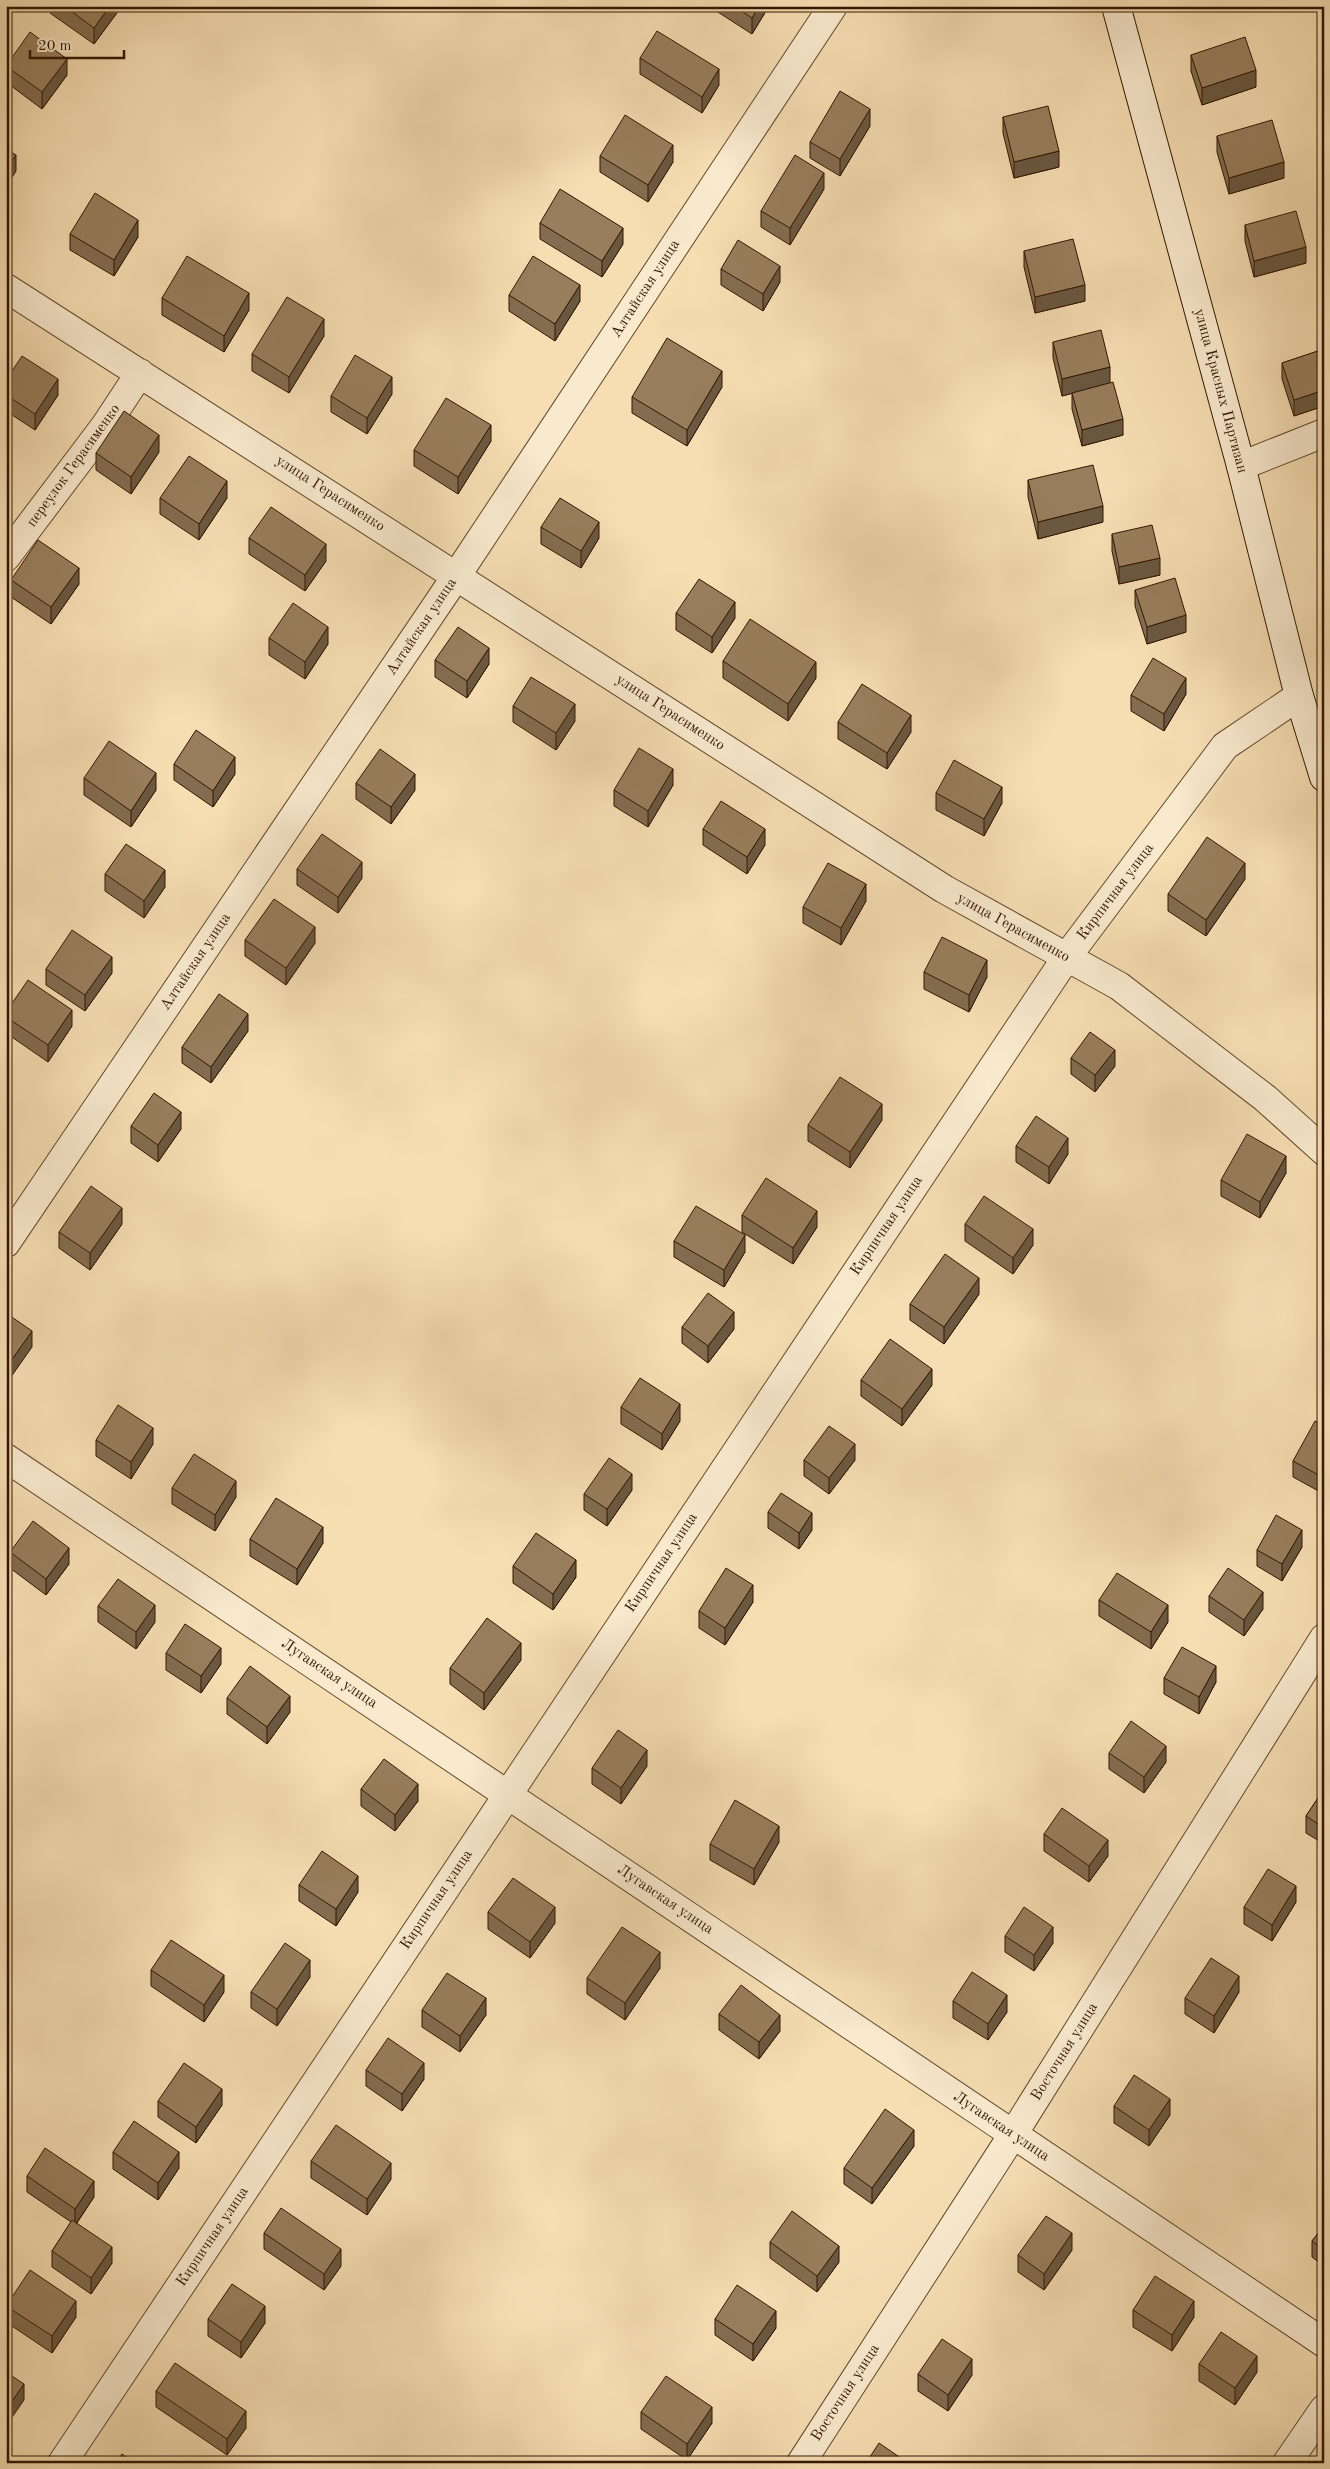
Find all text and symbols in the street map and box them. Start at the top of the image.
scale bar [30,28,124,60]
text: 20 m [38,39,72,54]
street label: Алтайская улица [609,237,683,341]
street label: улица Красных Партизан [1191,307,1249,475]
street label: переулок Герасименко [25,402,123,530]
street label: улица Герасименко [273,453,387,535]
street label: Алтайская улица [384,575,460,678]
street label: улица Герасименко [613,672,727,754]
street label: Кирпичная улица [1075,840,1157,943]
street label: улица Герасименко [954,891,1072,965]
street label: Алтайская улица [158,910,234,1013]
street label: Кирпичная улица [848,1173,926,1279]
street label: Кирпичная улица [623,1510,701,1616]
street label: Лугавская улица [278,1636,380,1712]
street label: Кирпичная улица [398,1847,476,1953]
street label: Лугавская улица [614,1862,716,1938]
street label: Восточная улица [1029,2000,1101,2104]
street label: Лугавская улица [950,2089,1052,2165]
street label: Кирпичная улица [174,2184,252,2290]
street label: Восточная улица [809,2341,883,2444]

